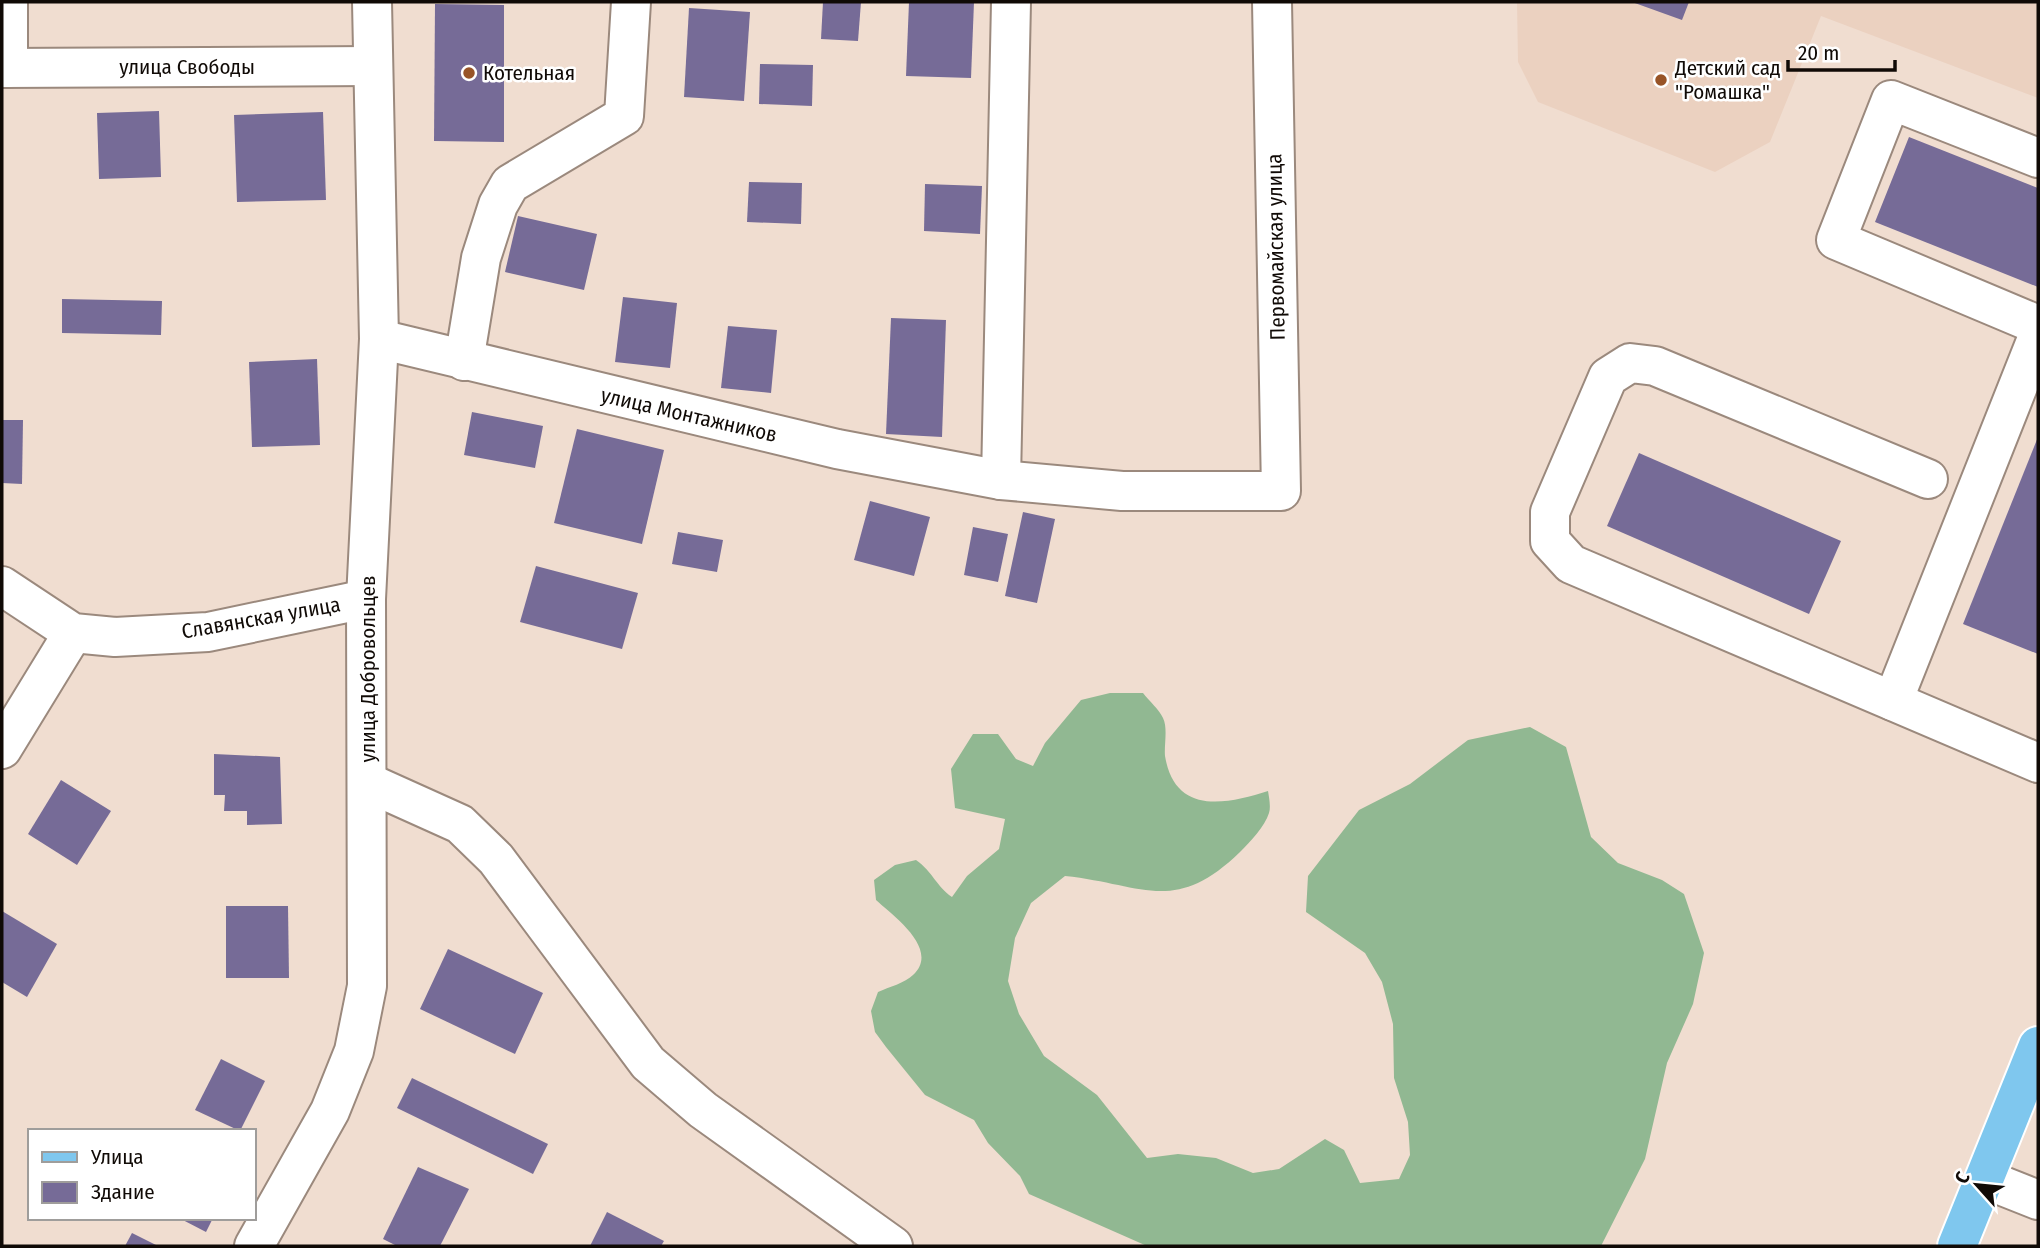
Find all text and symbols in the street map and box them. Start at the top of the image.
scale bar [1788,28,1895,72]
text: 20 m [1798,40,1839,66]
street label: улица Свободы [119,54,255,80]
place label: Детский сад "Ромашка" [1674,55,1781,105]
place label: Котельная [483,60,575,86]
marker: Котельная [461,65,477,81]
marker: Детский сад "Ромашка" [1653,72,1669,88]
street label: Первомайская улица [1261,153,1291,341]
street label: улица Монтажников [598,382,780,448]
street label: улица Добровольцев [355,575,381,763]
street label: Славянская улица [180,591,342,645]
legend [28,1129,256,1220]
text: Улица [90,1144,144,1170]
north arrow [1942,1150,2012,1220]
text: С [1950,1168,1975,1187]
text: Здание [91,1179,155,1205]

